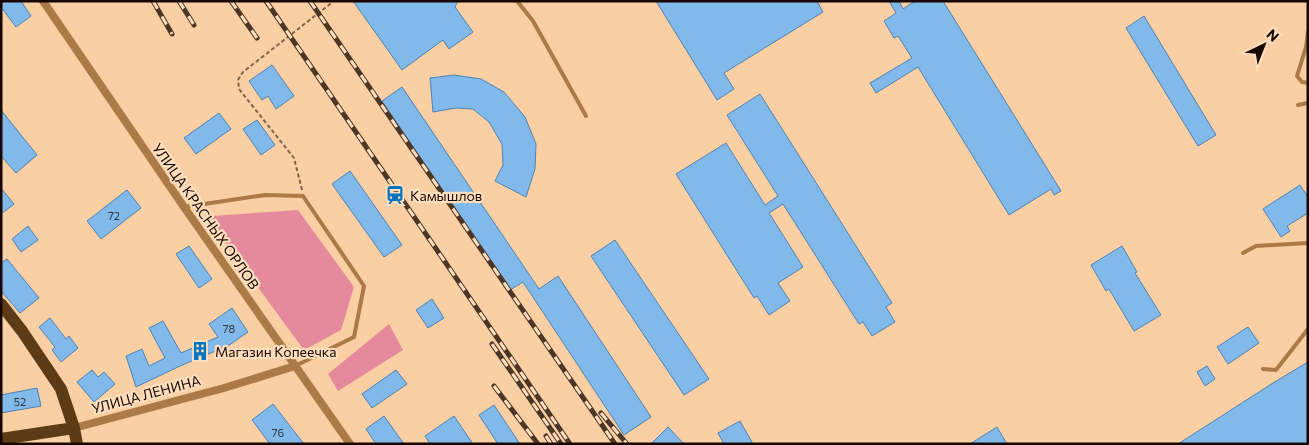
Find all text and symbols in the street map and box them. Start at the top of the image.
north arrow [1239,20,1289,70]
text: N [1264,25,1283,45]
street label: УЛИЦА КРАСНЫХ ОРЛОВ [149,140,263,292]
station icon: Камышлов [384,184,406,206]
place label: Камышлов [410,187,482,204]
house number: 72 [108,209,120,222]
house number: 78 [223,322,236,335]
building icon: Магазин Копеечка [189,340,211,362]
place label: Магазин Копеечка [215,343,337,360]
street label: УЛИЦА ЛЕНИНА [90,371,203,417]
house number: 52 [14,395,26,408]
house number: 76 [272,426,285,439]

